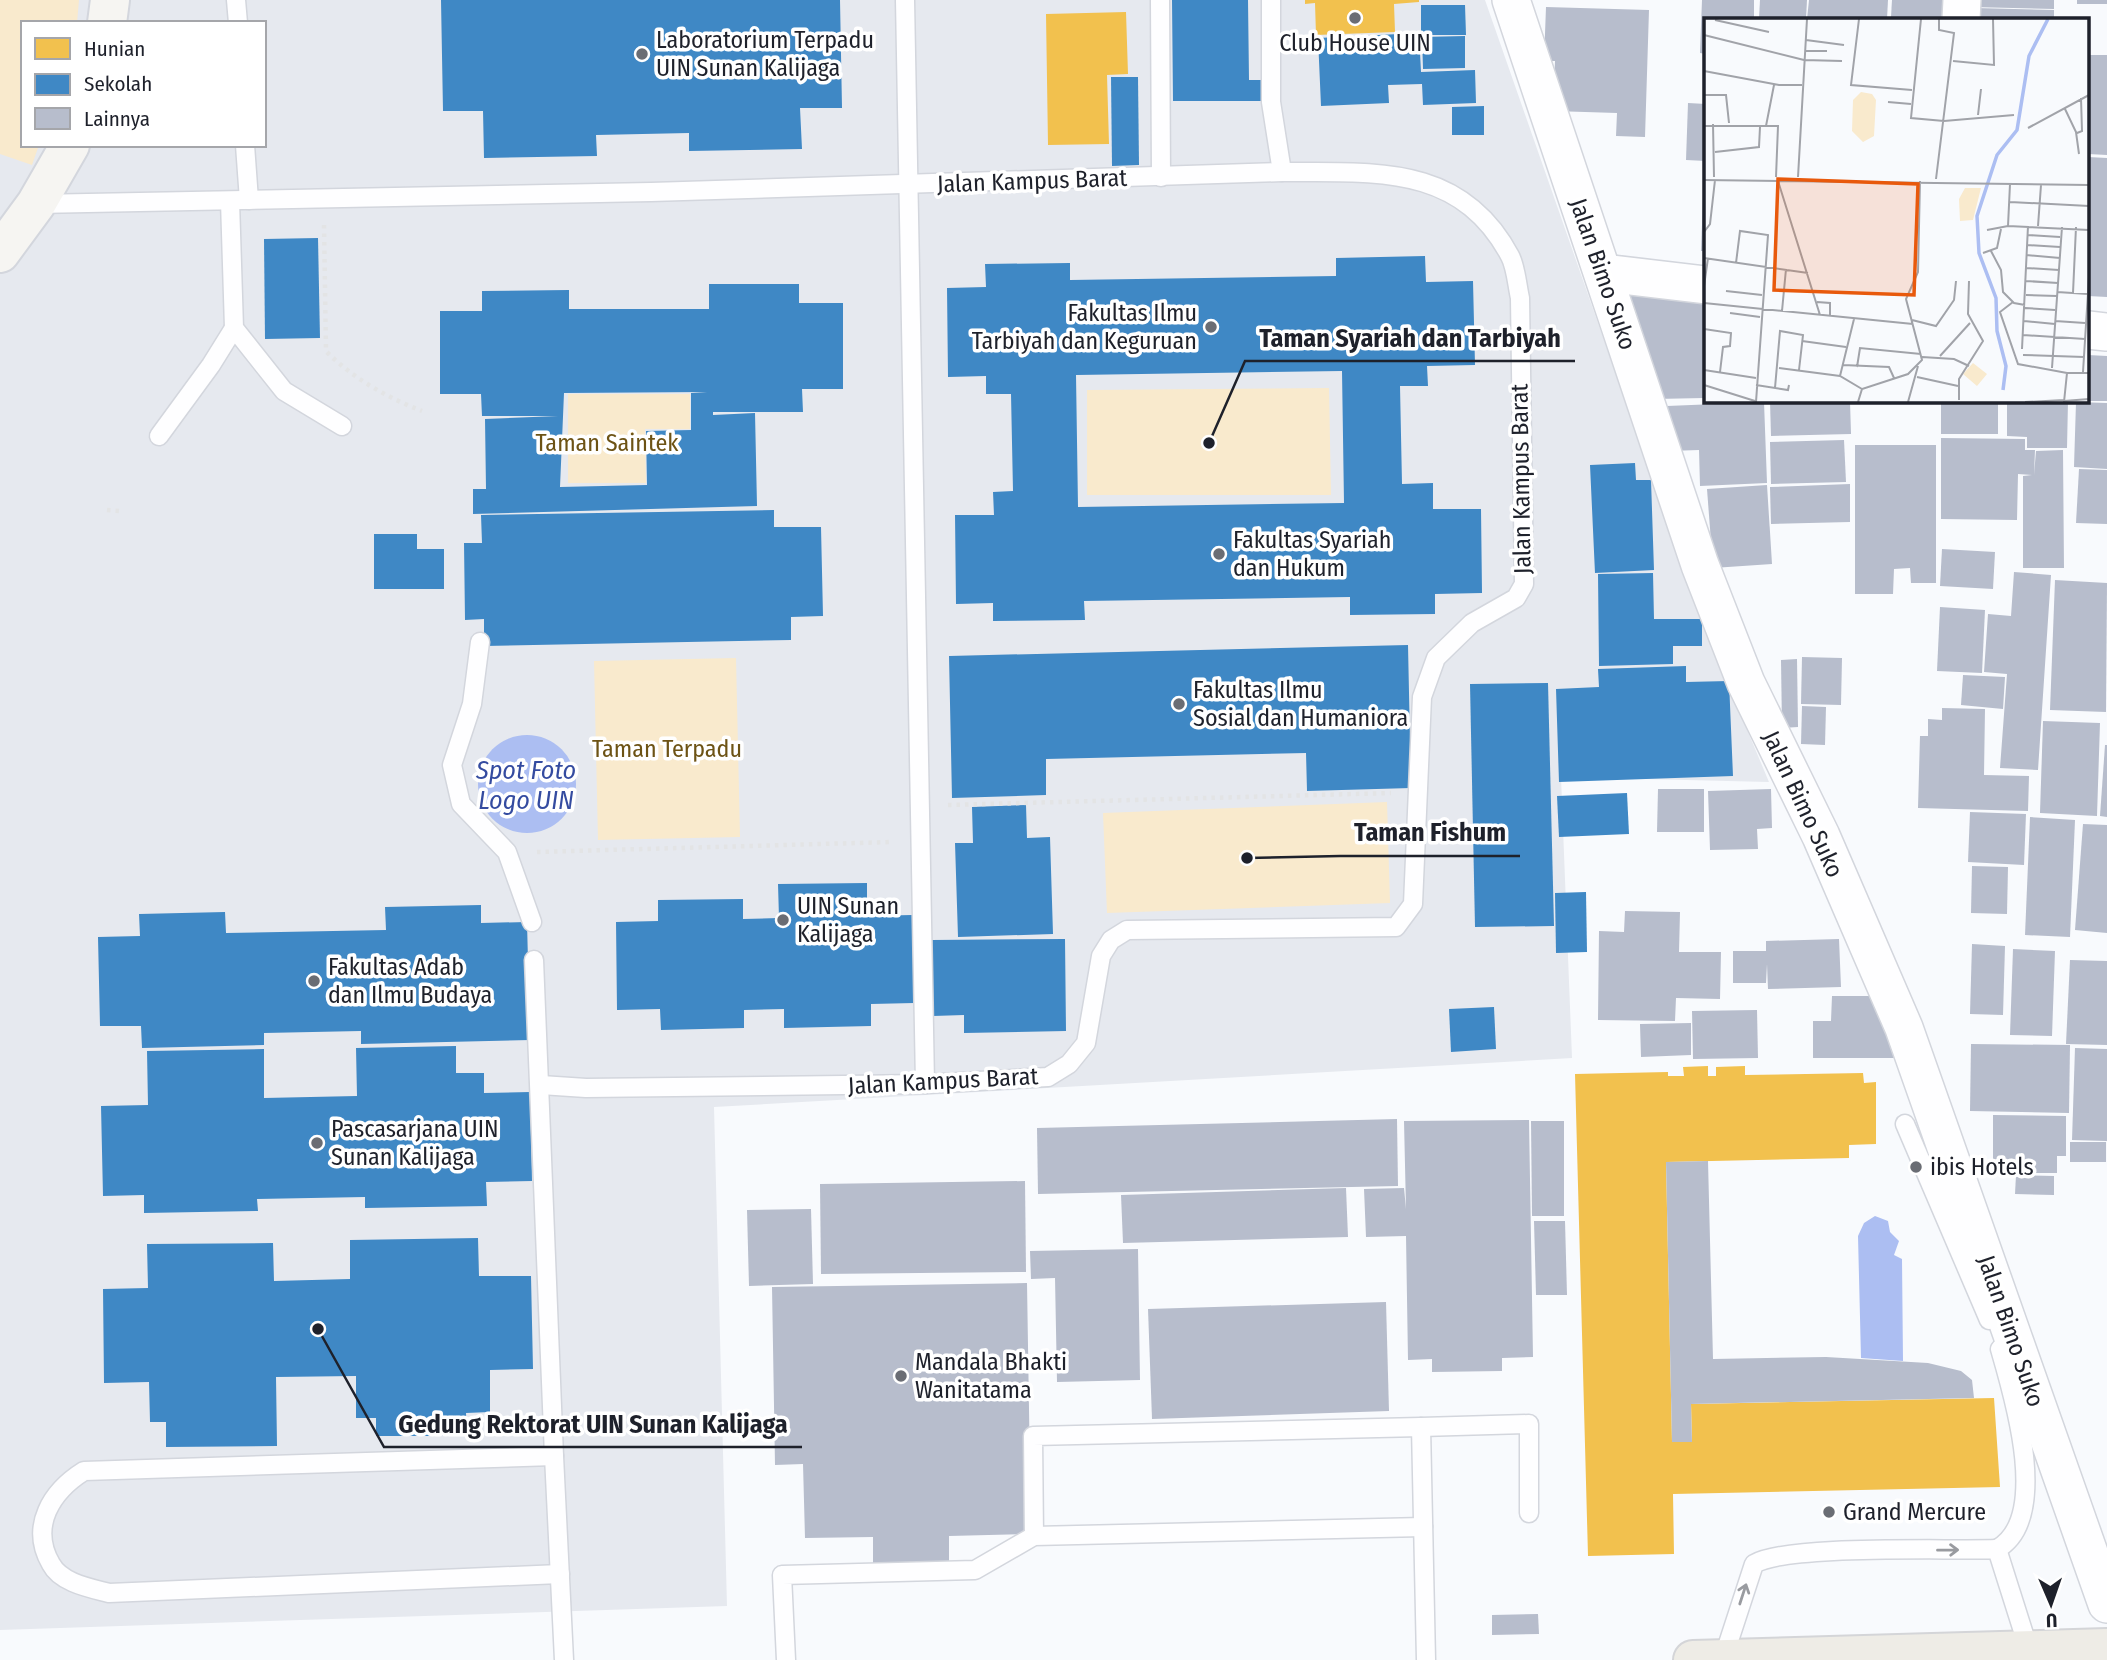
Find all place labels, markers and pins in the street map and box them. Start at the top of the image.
marker: Club House UIN [1347,10,1363,26]
place label: Laboratorium Terpadu UIN Sunan Kalijaga [656,26,874,82]
place label: Club House UIN [1279,29,1431,57]
marker: Laboratorium Terpadu UIN Sunan Kalijaga [634,46,650,62]
place label: Fakultas Ilmu Tarbiyah dan Keguruan [972,299,1197,355]
callout: Taman Syariah dan Tarbiyah [1245,314,1575,361]
marker: Fakultas Ilmu Tarbiyah dan Keguruan [1203,319,1219,335]
place label: Fakultas Syariah dan Hukum [1233,526,1392,582]
marker: Fakultas Syariah dan Hukum [1211,546,1227,562]
place label: Fakultas Ilmu Sosial dan Humaniora [1193,676,1408,732]
marker: Fakultas Ilmu Sosial dan Humaniora [1171,696,1187,712]
callout: Taman Fishum [1340,809,1520,856]
place label: UIN Sunan Kalijaga [797,892,899,948]
marker: UIN Sunan Kalijaga [775,912,791,928]
place label: Fakultas Adab dan Ilmu Budaya [328,953,492,1009]
marker: Fakultas Adab dan Ilmu Budaya [306,973,322,989]
place label: Pascasarjana UIN Sunan Kalijaga [331,1115,499,1171]
marker: Pascasarjana UIN Sunan Kalijaga [309,1135,325,1151]
place label: ibis Hotels [1930,1153,2034,1181]
marker: ibis Hotels [1908,1159,1924,1175]
place label: Mandala Bhakti Wanitatama [915,1348,1067,1404]
marker: Mandala Bhakti Wanitatama [893,1368,909,1384]
callout: Gedung Rektorat UIN Sunan Kalijaga [384,1400,802,1447]
place label: Grand Mercure [1843,1498,1986,1526]
marker: Grand Mercure [1821,1504,1837,1520]

